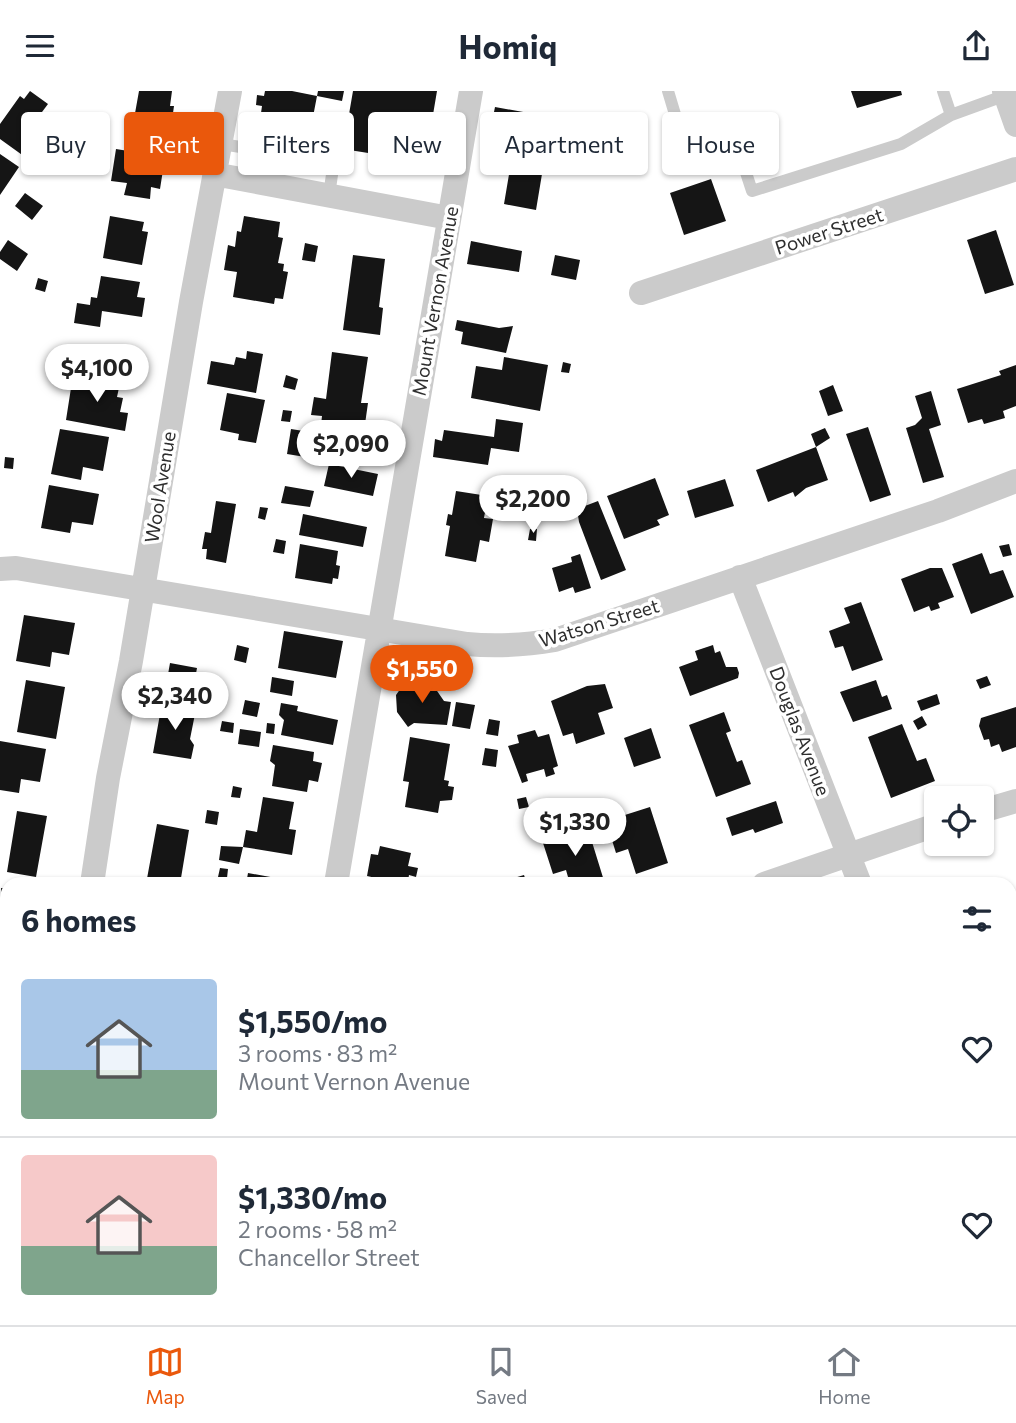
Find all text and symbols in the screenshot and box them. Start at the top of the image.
text: Homiq [459,26,557,66]
icon: menu [21,27,59,65]
icon: share [957,27,995,65]
chip: Buy [21,112,110,175]
chip: Rent [124,112,224,175]
chip: Filters [238,112,354,175]
chip: New [368,112,466,175]
chip: Apartment [480,112,648,175]
chip: House [662,112,779,175]
street label: Power Street [772,202,886,259]
street label: Mount Vernon Avenue [407,204,462,397]
pin: $4,100 [40,345,154,404]
text: $4,100 [61,353,133,381]
pin: $2,090 [294,421,408,480]
text: $2,090 [313,429,389,457]
street label: Wool Avenue [139,430,180,544]
pin: $2,200 [476,475,590,535]
text: $2,200 [495,484,571,512]
street label: Watson Street [536,593,662,652]
pin: $1,550 [365,645,479,705]
text: $1,550 [386,654,458,682]
street label: Douglas Avenue [765,663,836,799]
pin: $2,340 [118,673,232,732]
text: $2,340 [138,681,212,709]
map controls [924,786,994,856]
button: locate [924,786,994,856]
pin: $1,330 [518,799,632,858]
text: $1,330 [539,807,611,835]
icon: filters [958,900,996,938]
text: 6 homes [21,901,136,938]
text: $1,550/mo [238,1002,387,1039]
icon: home [77,1007,161,1091]
icon: heart [958,1030,996,1068]
text: 3 rooms · 83 m² [238,1039,397,1067]
text: Mount Vernon Avenue [238,1067,470,1095]
text: $1,330/mo [238,1178,387,1215]
icon: home [77,1183,161,1267]
icon: heart [958,1206,996,1244]
text: 2 rooms · 58 m² [238,1215,397,1243]
text: Chancellor Street [238,1243,420,1271]
tab: Map [146,1343,185,1408]
tab: Saved [476,1343,527,1408]
tab: Home [818,1343,870,1408]

